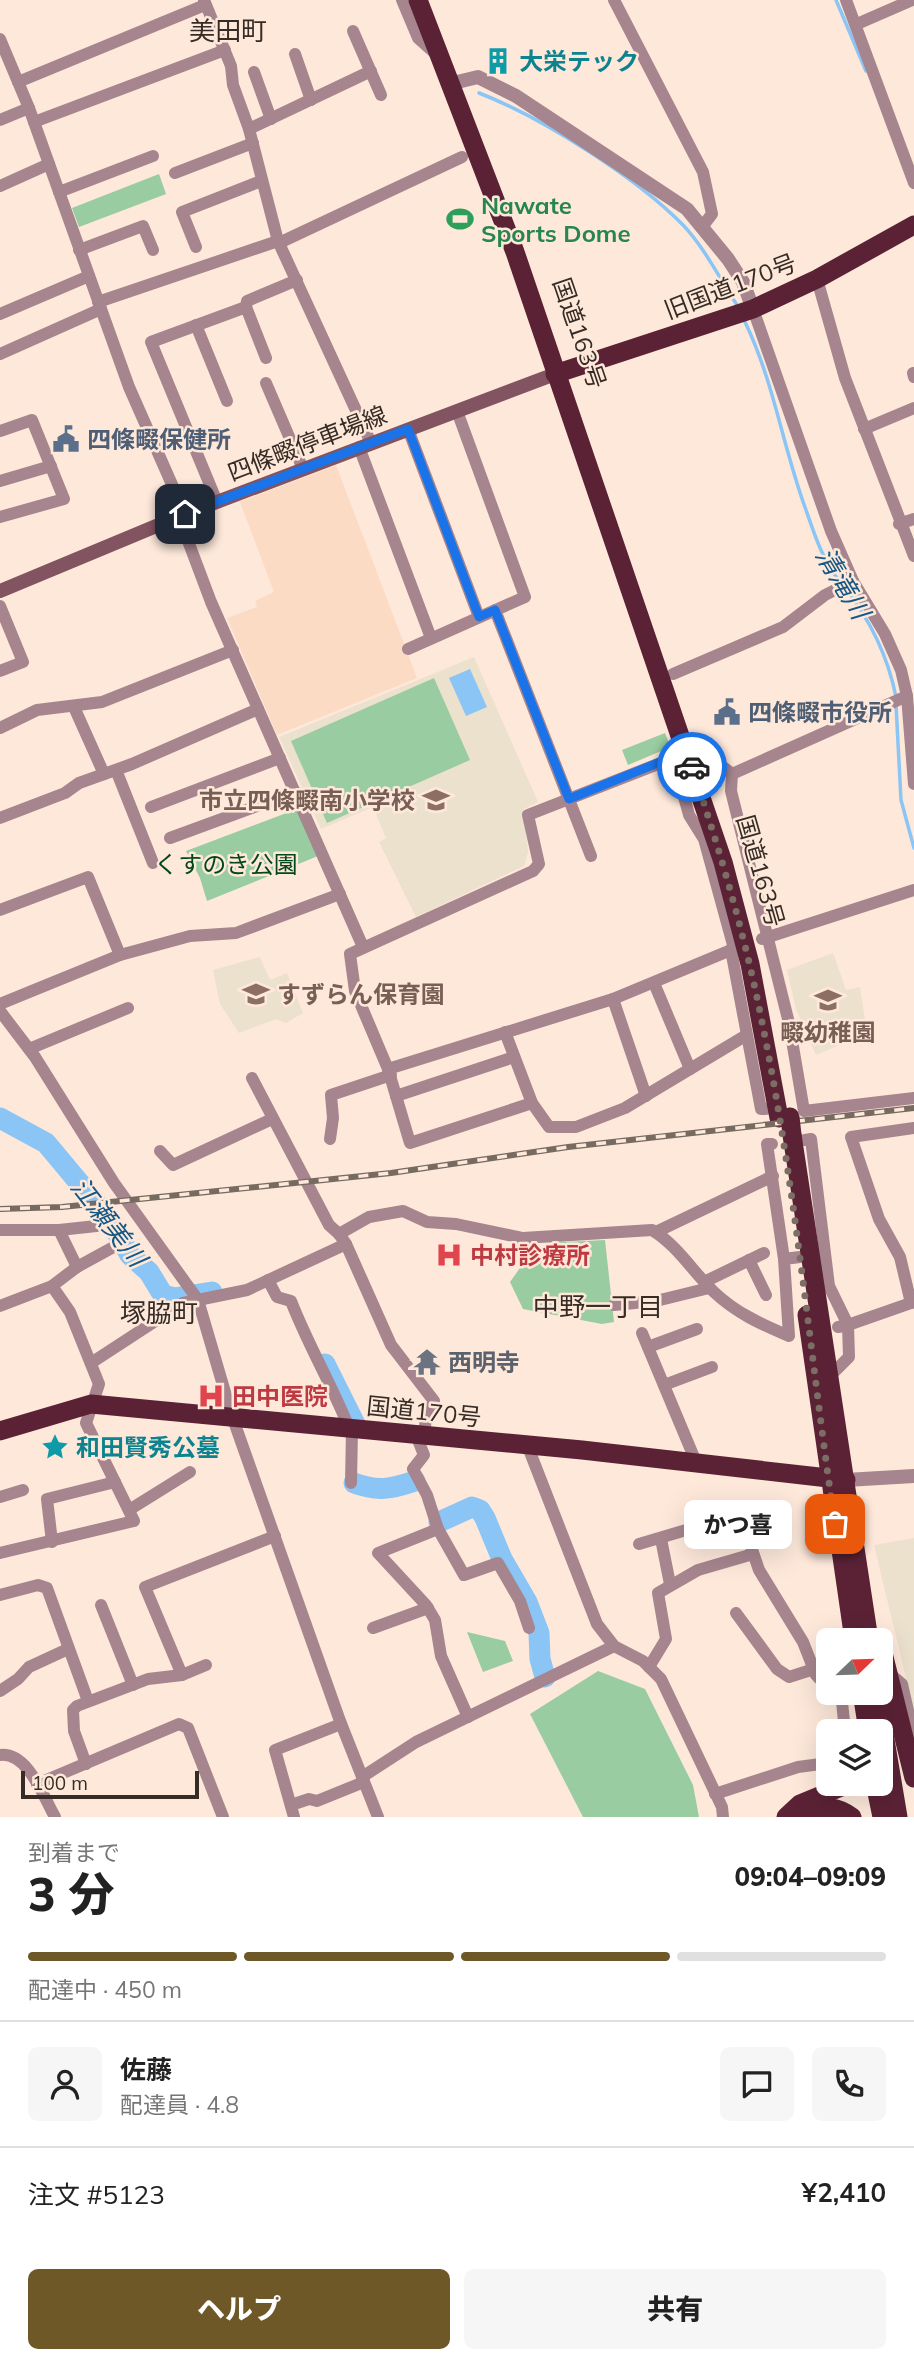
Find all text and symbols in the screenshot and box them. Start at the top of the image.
district label: 美田町 [189,14,267,47]
building icon: 大栄テック [483,46,513,76]
place label: 大栄テック [519,46,639,76]
place label: Nawate Sports Dome [481,190,631,248]
sports icon: Nawate Sports Dome [445,204,475,234]
street label: 旧国道170号 [660,247,800,325]
street label: 国道163号 [547,274,613,392]
street label: 四條畷停車場線 [223,399,391,487]
public building icon: 四條畷保健所 [51,424,81,454]
place label: 四條畷保健所 [87,424,231,454]
pin [155,484,215,544]
icon: home [166,495,204,533]
water label: 清滝川 [809,541,879,627]
public building icon: 四條畷市役所 [712,697,742,727]
place label: 四條畷市役所 [748,697,892,727]
courier [657,732,727,802]
icon: car [673,748,711,786]
place label: 市立四條畷南小学校 [199,785,415,815]
school or university icon: 市立四條畷南小学校 [421,785,451,815]
street label: 国道163号 [731,811,791,931]
park label: くすのき公園 [154,849,298,879]
school or university icon: すずらん保育園 [241,979,271,1009]
place label: すずらん保育園 [277,979,445,1009]
school or university icon: 畷幼稚園 [813,985,843,1015]
place label: 畷幼稚園 [780,1017,876,1047]
water label: 江瀬美川 [64,1171,156,1275]
hospital icon: 中村診療所 [434,1240,464,1270]
place label: 中村診療所 [470,1240,590,1270]
district label: 中野一丁目 [533,1290,663,1323]
district label: 塚脇町 [120,1296,198,1329]
temple icon: 西明寺 [412,1347,442,1377]
place label: 西明寺 [448,1347,520,1377]
hospital icon: 田中医院 [196,1381,226,1411]
place label: 田中医院 [232,1381,328,1411]
street label: 国道170号 [365,1390,483,1432]
place icon: 和田賢秀公墓 [40,1432,70,1462]
place label: 和田賢秀公墓 [76,1432,220,1462]
pin [805,1494,865,1554]
callout: かつ喜 [684,1500,793,1548]
icon: bag [816,1505,854,1543]
text: かつ喜 [704,1510,773,1539]
north arrow [816,1628,892,1704]
map controls [816,1628,893,1796]
button: layers [816,1719,893,1796]
scale bar [21,1768,200,1800]
text: 100 m [32,1771,88,1795]
text: 到着まで [28,1838,120,1867]
text: 09:04–09:09 [735,1860,886,1893]
text: 3 分 [28,1865,115,1923]
text: 配達中 · 450 m [28,1975,182,2004]
button: person [28,2047,102,2121]
button: chat [720,2047,794,2121]
button: phone [812,2047,886,2121]
text: 佐藤 [120,2053,172,2086]
text: 配達員 · 4.8 [120,2090,239,2119]
text: ¥2,410 [802,2176,886,2209]
text: 注文 #5123 [28,2178,165,2211]
button: ヘルプ [28,2269,450,2349]
button: 共有 [464,2269,886,2349]

